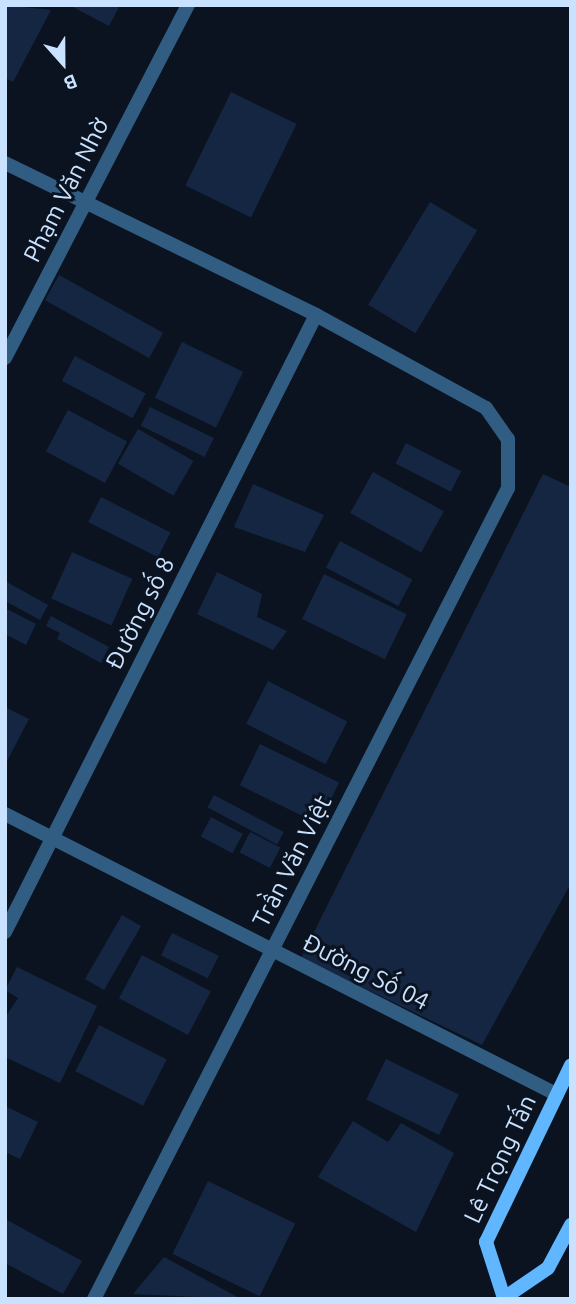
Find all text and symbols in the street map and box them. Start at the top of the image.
north arrow [28,28,98,98]
text: B [61,70,80,95]
street label: Phạm Văn Nhờ [17,113,115,267]
street label: Đường số 8 [99,552,181,674]
street label: Trần Văn Việt [246,790,338,932]
street label: Đường Số 04 [298,928,434,1016]
street label: Lê Trọng Tấn [458,1090,542,1228]

